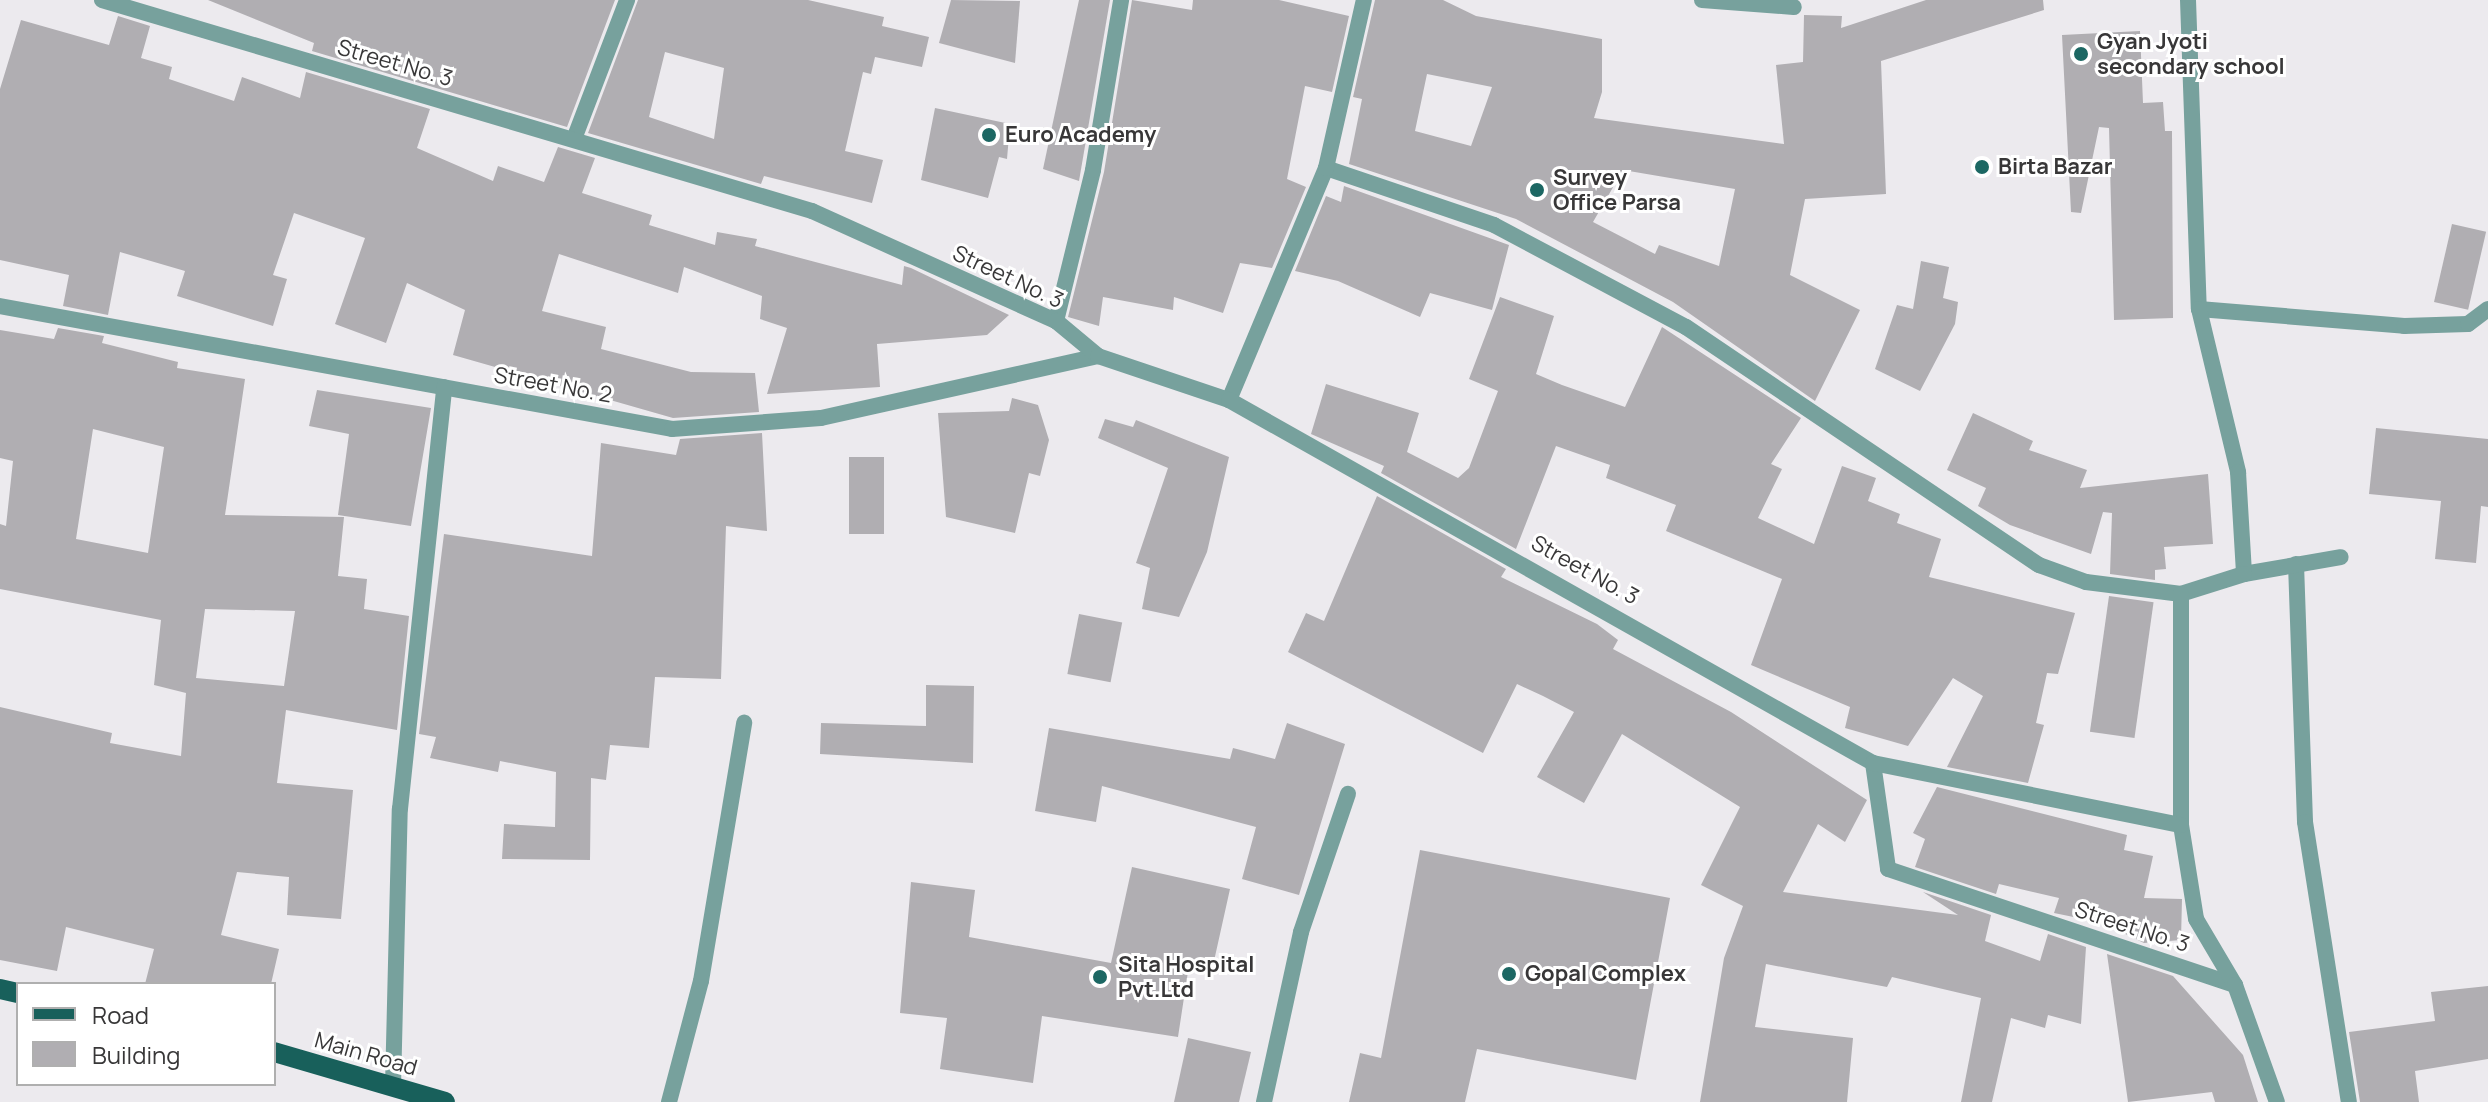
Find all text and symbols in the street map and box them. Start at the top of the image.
place label: Gyan Jyoti secondary school [2097,28,2285,80]
street label: Street No. 3 [334,34,456,92]
marker: Gyan Jyoti secondary school [2072,45,2090,63]
place label: Euro Academy [1005,122,1156,148]
marker: Euro Academy [980,126,998,144]
place label: Birta Bazar [1998,154,2113,180]
marker: Birta Bazar [1973,158,1991,176]
place label: Survey Office Parsa [1553,164,1681,216]
marker: Survey Office Parsa [1528,181,1546,199]
street label: Street No. 3 [949,240,1067,314]
street label: Street No. 2 [492,362,614,408]
street label: Street No. 3 [1527,530,1643,610]
street label: Street No. 3 [2071,896,2193,958]
place label: Sita Hospital Pvt.Ltd [1118,951,1254,1002]
place label: Gopal Complex [1525,961,1686,987]
marker: Gopal Complex [1500,965,1518,983]
marker: Sita Hospital Pvt.Ltd [1089,966,1111,988]
legend [16,982,276,1086]
text: Road [92,998,149,1031]
street label: Main Road [312,1027,420,1081]
text: Building [92,1038,180,1071]

